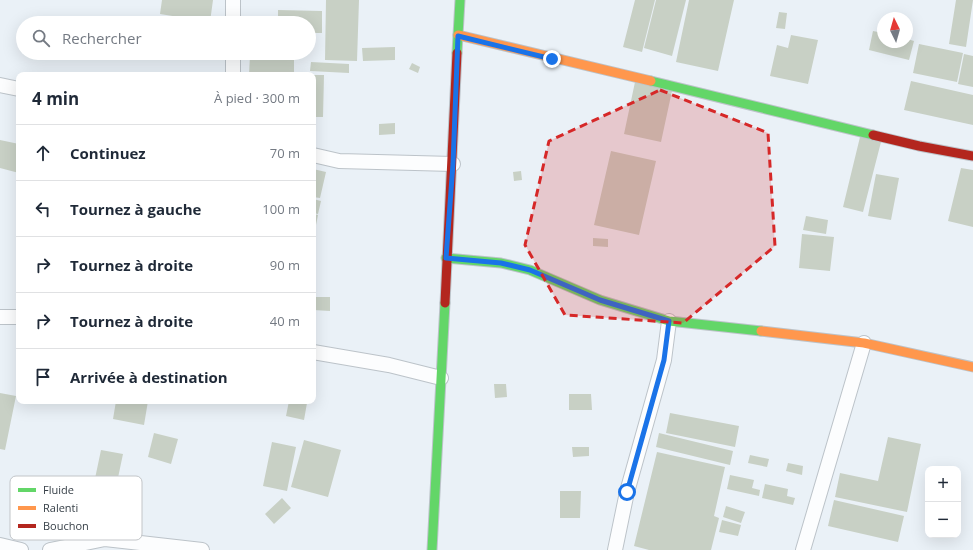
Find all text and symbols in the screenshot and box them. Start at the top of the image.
north arrow [877,12,913,48]
search box [16,16,316,60]
icon: search [30,27,52,49]
text: Rechercher [62,28,142,48]
route end [543,50,561,68]
text: 4 min [32,87,79,110]
text: À pied · 300 m [214,89,300,107]
icon: ahead [32,142,54,164]
text: Continuez [70,143,146,163]
text: 70 m [270,144,300,162]
icon: left [32,198,54,220]
text: Tournez à gauche [70,199,201,219]
text: 100 m [262,200,300,218]
icon: right [32,254,54,276]
text: Tournez à droite [70,255,193,275]
text: 90 m [270,256,300,274]
icon: right [32,310,54,332]
text: Tournez à droite [70,311,193,331]
text: 40 m [270,312,300,330]
icon: arrive [32,366,54,388]
text: Arrivée à destination [70,367,228,387]
map controls [925,466,961,538]
button: + [925,466,961,502]
legend [10,476,142,540]
text: Fluide [43,482,74,497]
route start [618,483,636,501]
text: Ralenti [43,500,78,515]
button: − [925,502,961,538]
text: Bouchon [43,518,89,533]

